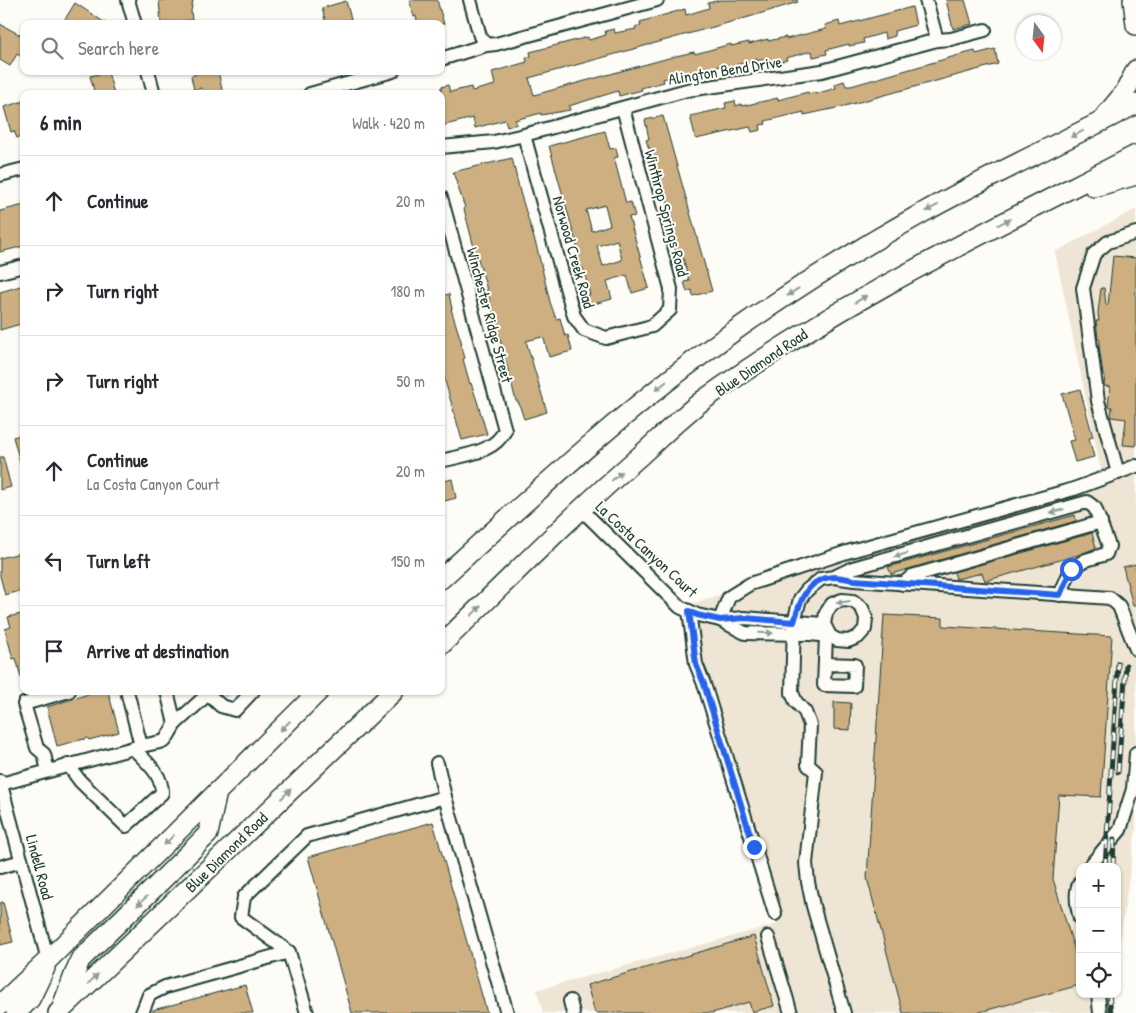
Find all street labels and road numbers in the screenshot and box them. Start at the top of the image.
street label: Alington Bend Drive [667,50,784,90]
street label: Winthrop Springs Road [640,147,694,279]
street label: Norwood Creek Road [547,193,601,311]
street label: Winchester Ridge Street [461,245,519,386]
street label: Blue Diamond Road [711,323,811,401]
street label: La Costa Canyon Court [591,496,703,603]
street label: Blue Diamond Road [180,807,272,897]
street label: Lindell Road [21,832,59,902]

